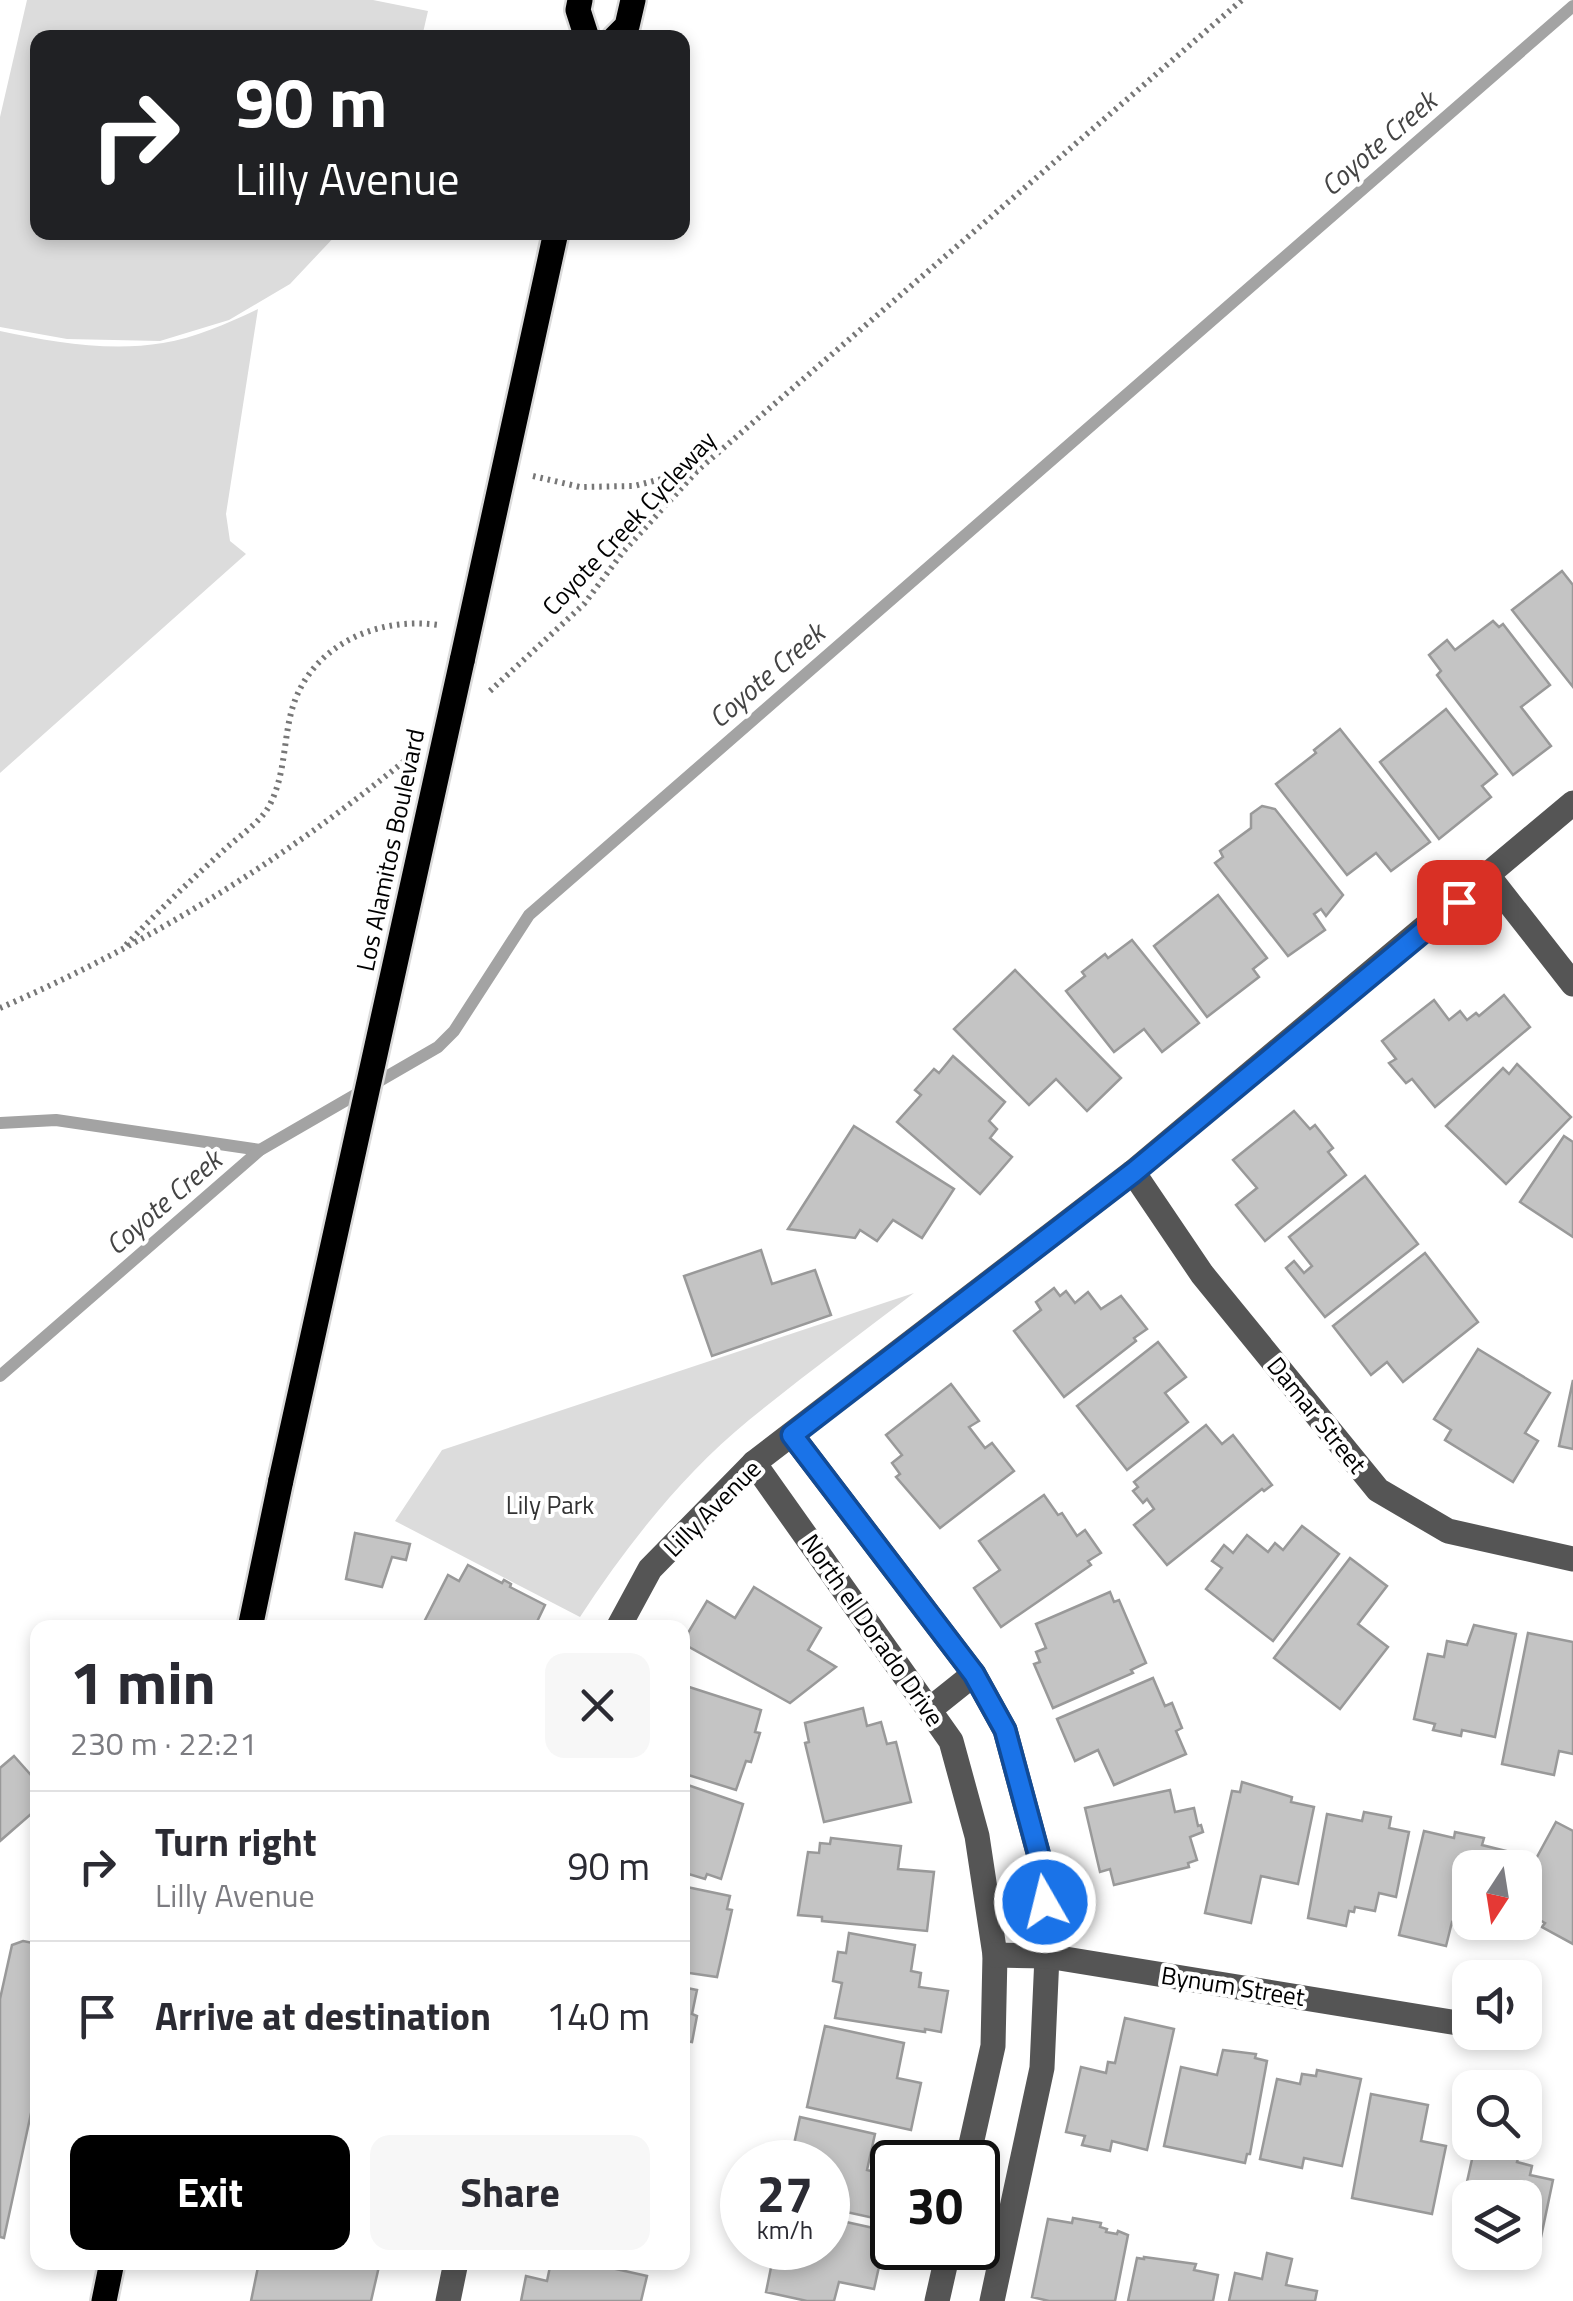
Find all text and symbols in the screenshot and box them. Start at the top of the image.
text: 90 m [235,48,388,154]
icon: right [70,70,200,200]
water label: Coyote Creek [1310,78,1448,206]
text: Lilly Avenue [235,144,460,212]
street label: Coyote Creek Cycleway [533,422,725,624]
water label: Coyote Creek [698,610,836,738]
street label: Los Alamitos Boulevard [346,725,434,975]
pin [1417,860,1502,945]
icon: arrive [1432,875,1487,930]
water label: Coyote Creek [95,1137,233,1265]
street label: Damar Street [1258,1348,1376,1482]
street label: Lilly Avenue [654,1450,770,1566]
park label: Lily Park [506,1486,594,1524]
street label: North el Dorado Drive [792,1526,954,1734]
text: 1 min [70,1636,216,1727]
button: close [545,1653,650,1758]
text: 230 m · 22:21 [70,1719,257,1767]
text: Turn right [155,1813,317,1871]
text: 90 m [567,1837,650,1895]
icon: right [70,1839,125,1894]
position arrow [993,1850,1097,1954]
north arrow [1452,1850,1542,1940]
map controls [1452,1850,1542,2270]
text: Lilly Avenue [155,1871,315,1919]
street label: Bynum Street [1158,1956,1308,2016]
button: sound [1452,1960,1542,2050]
text: Arrive at destination [155,1987,491,2045]
text: 140 m [546,1987,650,2045]
icon: arrive [70,1989,125,2044]
button: search [1452,2070,1542,2160]
button: Exit [70,2135,350,2250]
button: Share [370,2135,650,2250]
speed limit sign: 30 [870,2140,1000,2270]
text: 27 [757,2155,813,2231]
button: layers [1452,2180,1542,2270]
text: km/h [757,2211,813,2249]

